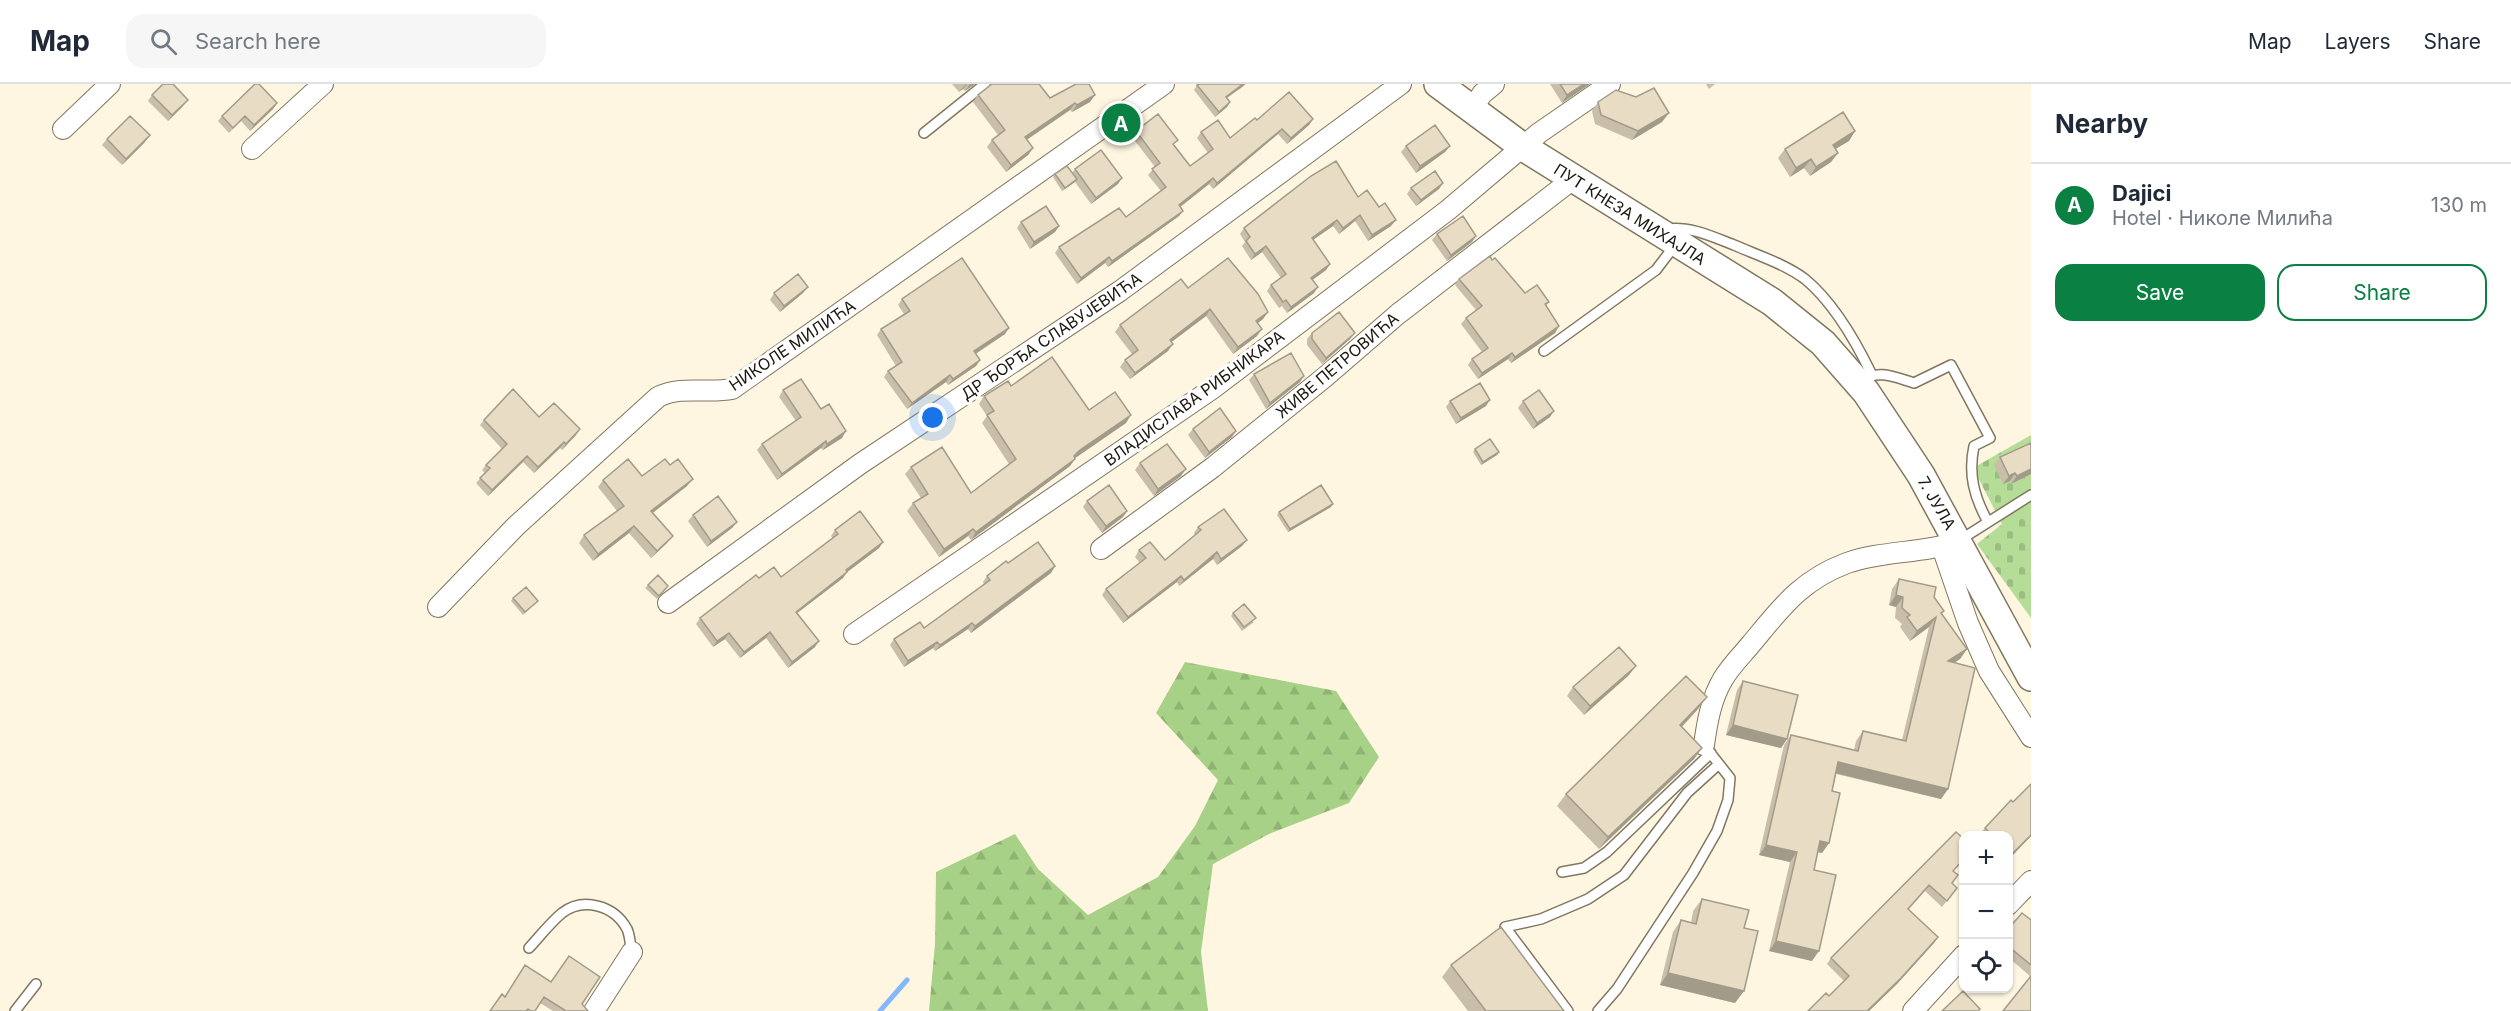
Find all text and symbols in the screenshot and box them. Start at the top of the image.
search box [126,14,546,68]
text: Map [30,24,90,58]
icon: search [147,25,180,58]
text: Search here [195,28,321,54]
text: Map [2248,29,2292,54]
text: Layers [2325,29,2391,54]
text: Share [2424,29,2481,54]
pin: A [1102,100,1140,146]
text: Nearby [2055,108,2148,139]
street label: ПУТ КНЕЗА МИХАЈЛА [1550,159,1710,269]
text: Dajici [2112,180,2172,206]
text: A [2067,193,2082,217]
text: 130 m [2431,193,2487,217]
text: Hotel · Николе Милића [2112,206,2333,230]
button: Save [2055,264,2265,321]
button: Share [2277,264,2487,321]
street label: ДР ЂОРЂА СЛАВУЈЕВИЋА [957,268,1145,404]
street label: НИКОЛЕ МИЛИЋА [725,295,859,395]
street label: ЖИВЕ ПЕТРОВИЋА [1272,308,1402,422]
street label: ВЛАДИСЛАВА РИБНИКАРА [1100,326,1288,470]
your location [918,403,947,432]
street label: 7. ЈУЛА [1914,473,1960,533]
map controls [1959,831,2013,993]
button: + [1959,831,2013,885]
button: − [1959,885,2013,939]
button: locate [1959,939,2013,993]

